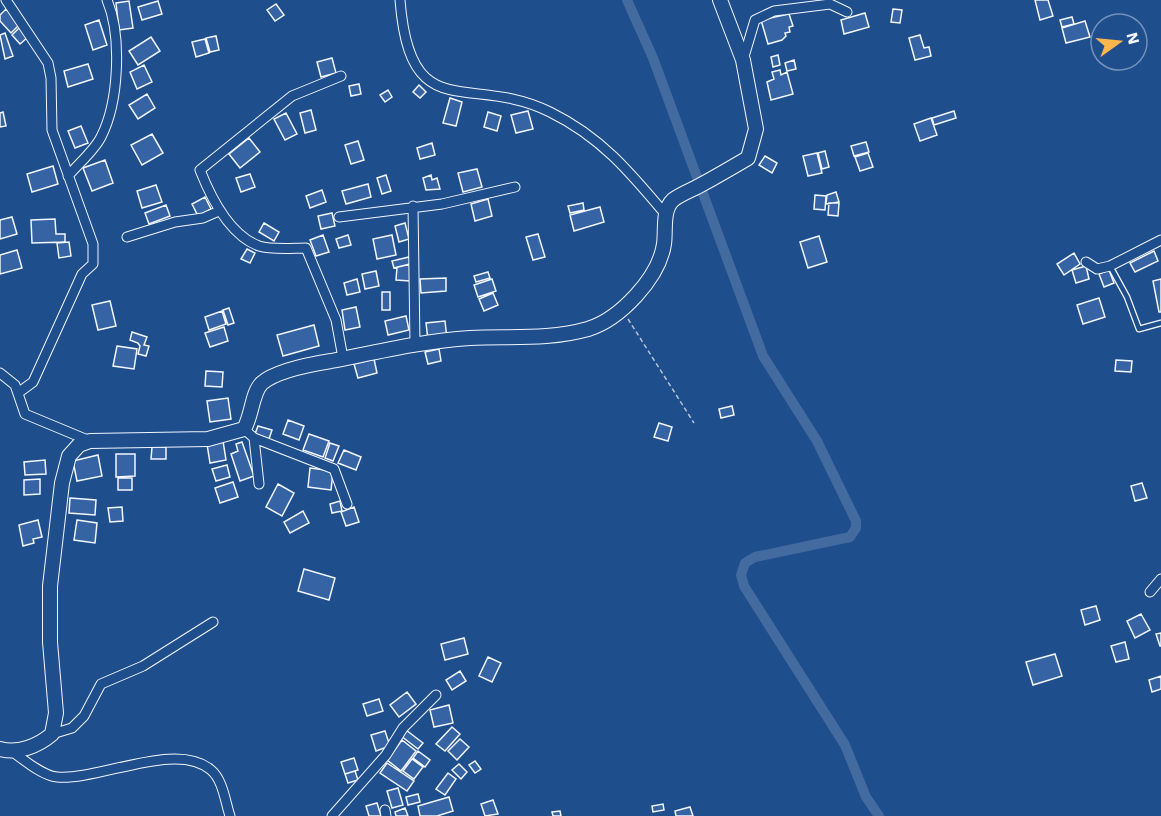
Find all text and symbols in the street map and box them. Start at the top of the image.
north arrow [1089,12,1149,72]
text: N [1122,30,1144,46]

